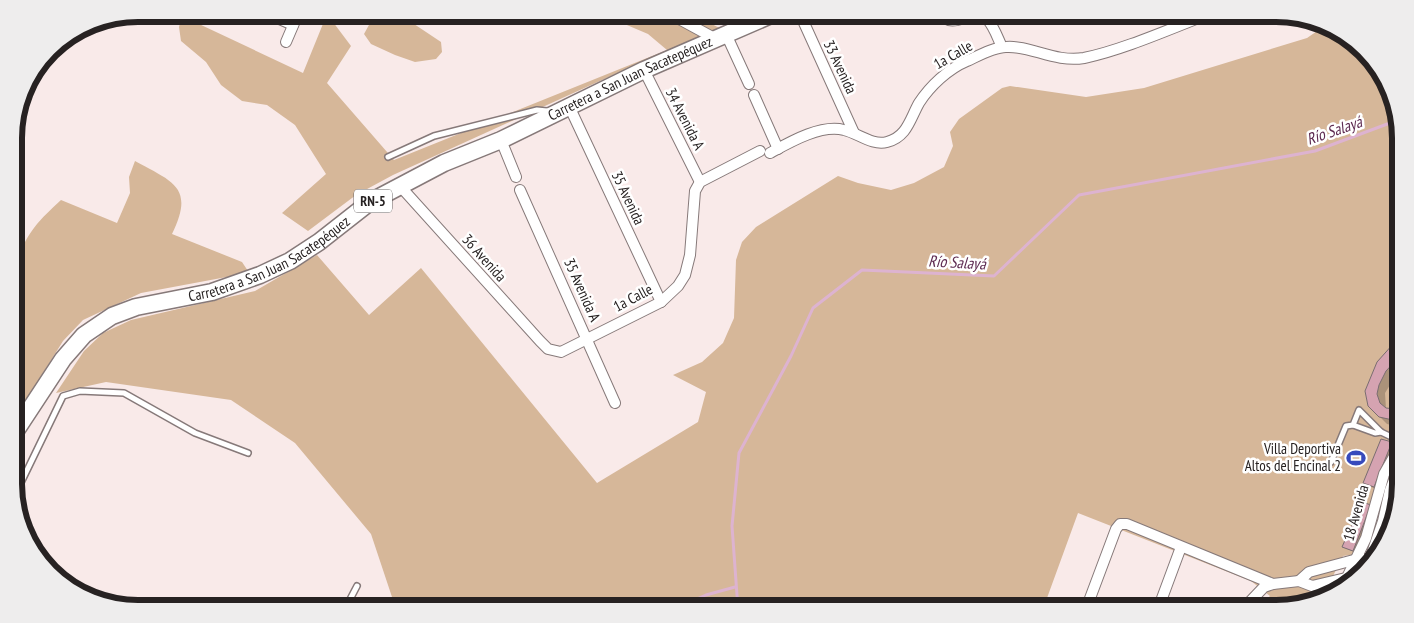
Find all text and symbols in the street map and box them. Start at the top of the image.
street label: Carretera a San Juan Sacatepéquez [545,32,715,125]
street label: 1a Calle [930,36,976,73]
street label: 33 Avenida [820,37,861,97]
street label: 34 Avenida A [662,85,710,154]
water label: Río Salayá [1304,111,1366,149]
street label: 35 Avenida [608,168,649,228]
road number: RN-5 [354,190,392,212]
street label: Carretera a San Juan Sacatepéquez [187,211,353,305]
street label: 36 Avenida [458,230,511,285]
water label: Río Salayá [928,251,988,274]
street label: 35 Avenida A [560,255,605,325]
street label: 1a Calle [610,279,656,316]
place label: Villa Deportiva Altos del Encinal 2 [1245,439,1341,475]
sports icon: Villa Deportiva Altos del Encinal 2 [1345,447,1367,469]
street label: 18 Avenida [1338,483,1373,543]

